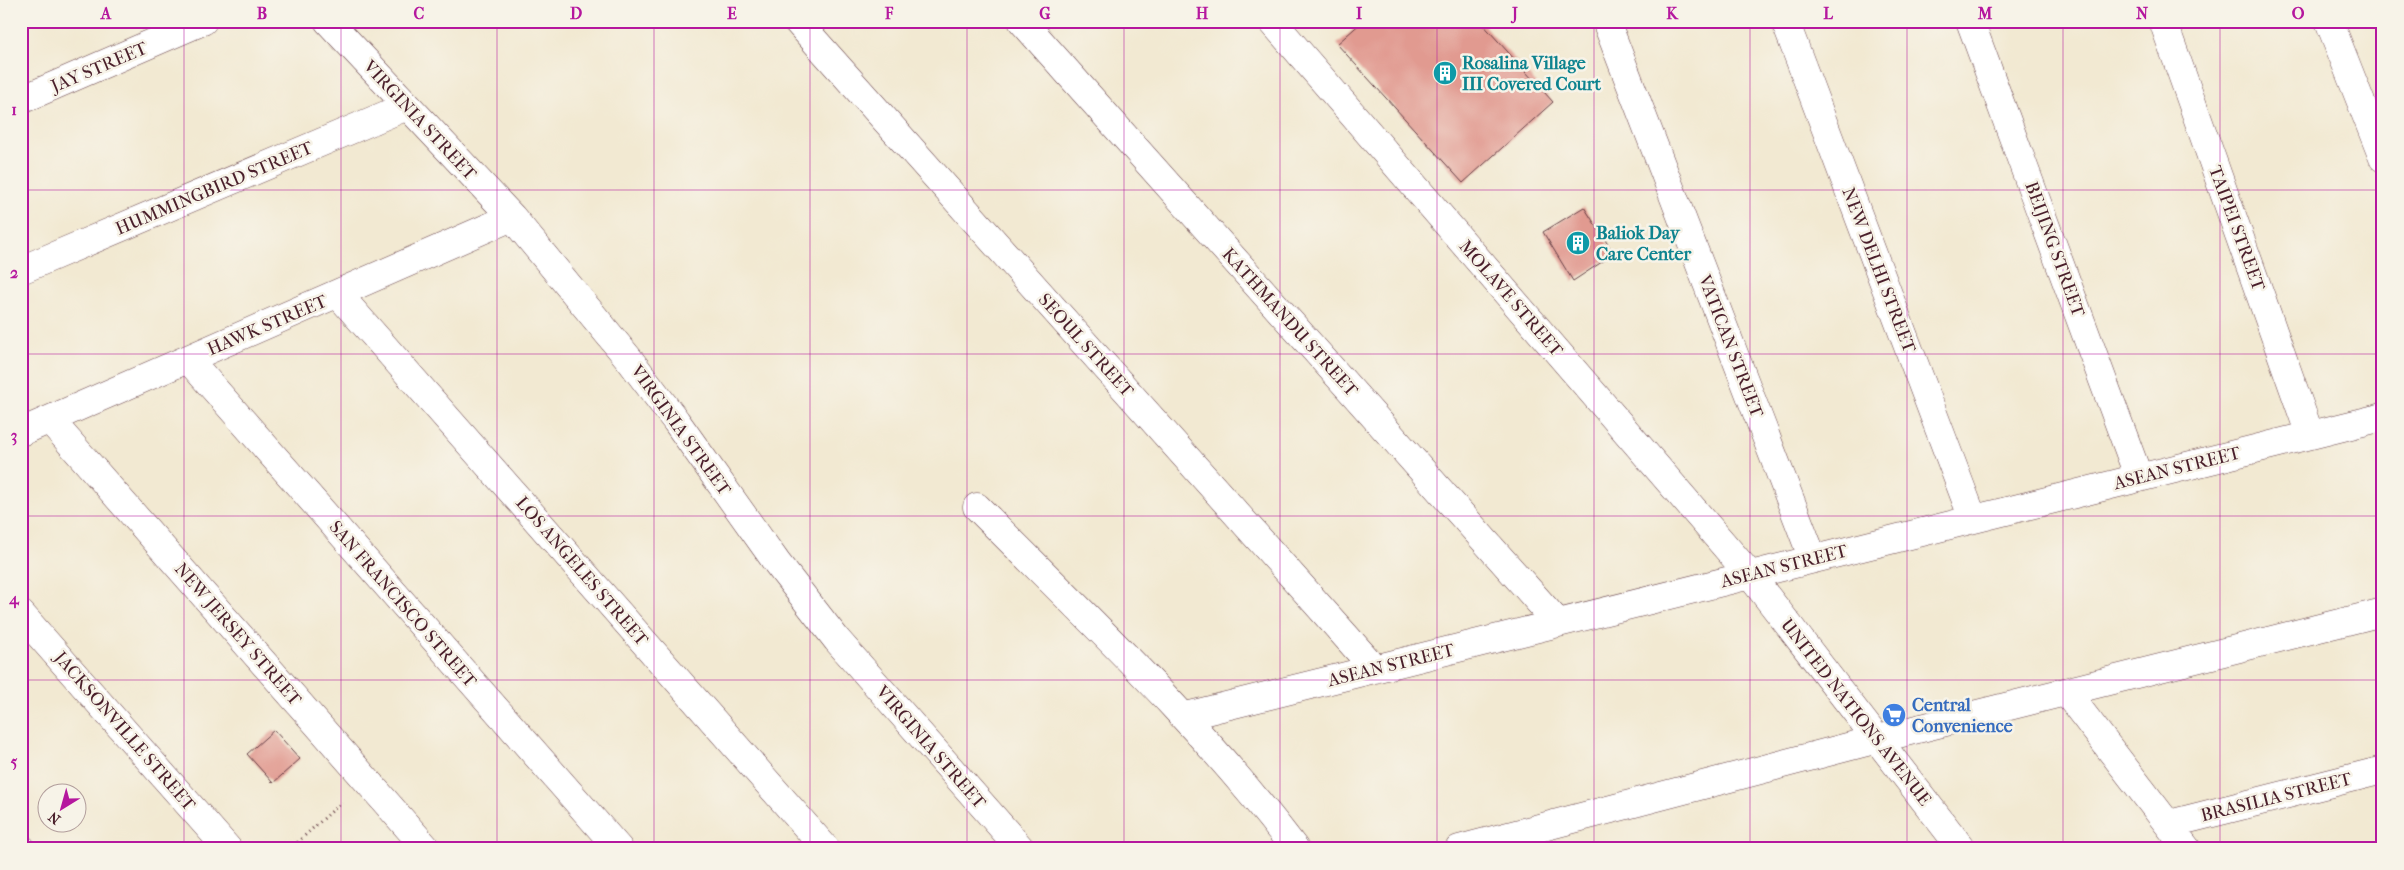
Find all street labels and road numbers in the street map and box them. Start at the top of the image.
street label: JAY STREET [46,37,151,98]
street label: VIRGINIA STREET [358,55,481,185]
street label: HUMMINGBIRD STREET [112,137,317,240]
street label: TAIPEI STREET [2204,163,2269,294]
street label: BEIJING STREET [2020,179,2089,320]
street label: NEW DELHI STREET [1837,185,1920,357]
street label: MOLAVE STREET [1454,236,1567,361]
street label: KATHMANDU STREET [1217,244,1362,402]
street label: VATICAN STREET [1693,271,1768,421]
street label: SEOUL STREET [1034,289,1138,402]
street label: HAWK STREET [204,290,331,360]
street label: VIRGINIA STREET [626,360,735,500]
street label: ASEAN STREET [2111,442,2243,495]
street label: LOS ANGELES STREET [511,492,653,651]
street label: SAN FRANCISCO STREET [325,517,481,692]
street label: ASEAN STREET [1718,540,1850,593]
street label: NEW JERSEY STREET [170,559,306,711]
street label: UNITED NATIONS AVENUE [1776,615,1935,810]
street label: ASEAN STREET [1325,639,1457,692]
street label: JACKSONVILLE STREET [49,646,200,816]
street label: VIRGINIA STREET [871,681,990,814]
street label: BRASILIA STREET [2199,768,2355,826]

